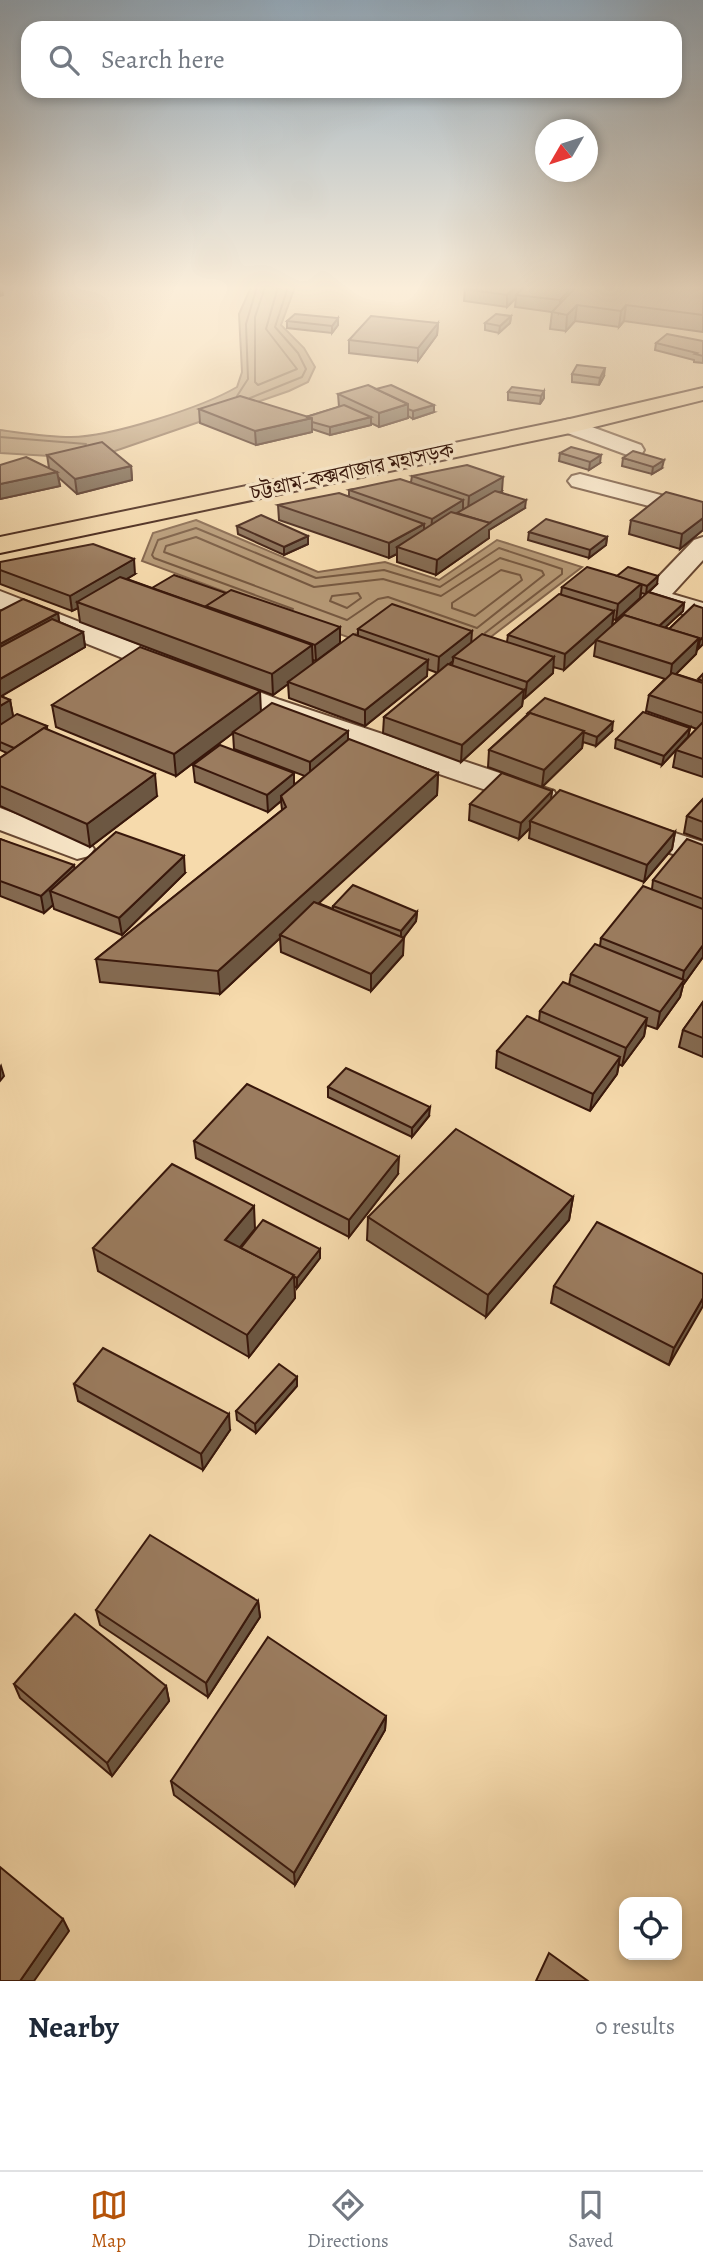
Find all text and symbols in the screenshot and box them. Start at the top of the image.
search box [21,21,682,98]
icon: search [45,41,83,79]
text: Search here [101,42,225,77]
north arrow [535,119,598,182]
street label: চট্টগ্রাম-কক্সবাজার মহাসড়ক [247,435,458,506]
map controls [619,1897,682,1960]
button: locate [619,1897,682,1960]
text: Nearby [28,2007,119,2047]
text: 0 results [595,2011,675,2042]
tab: Map [90,2186,128,2254]
tab: Directions [307,2186,389,2254]
tab: Saved [568,2186,613,2254]

